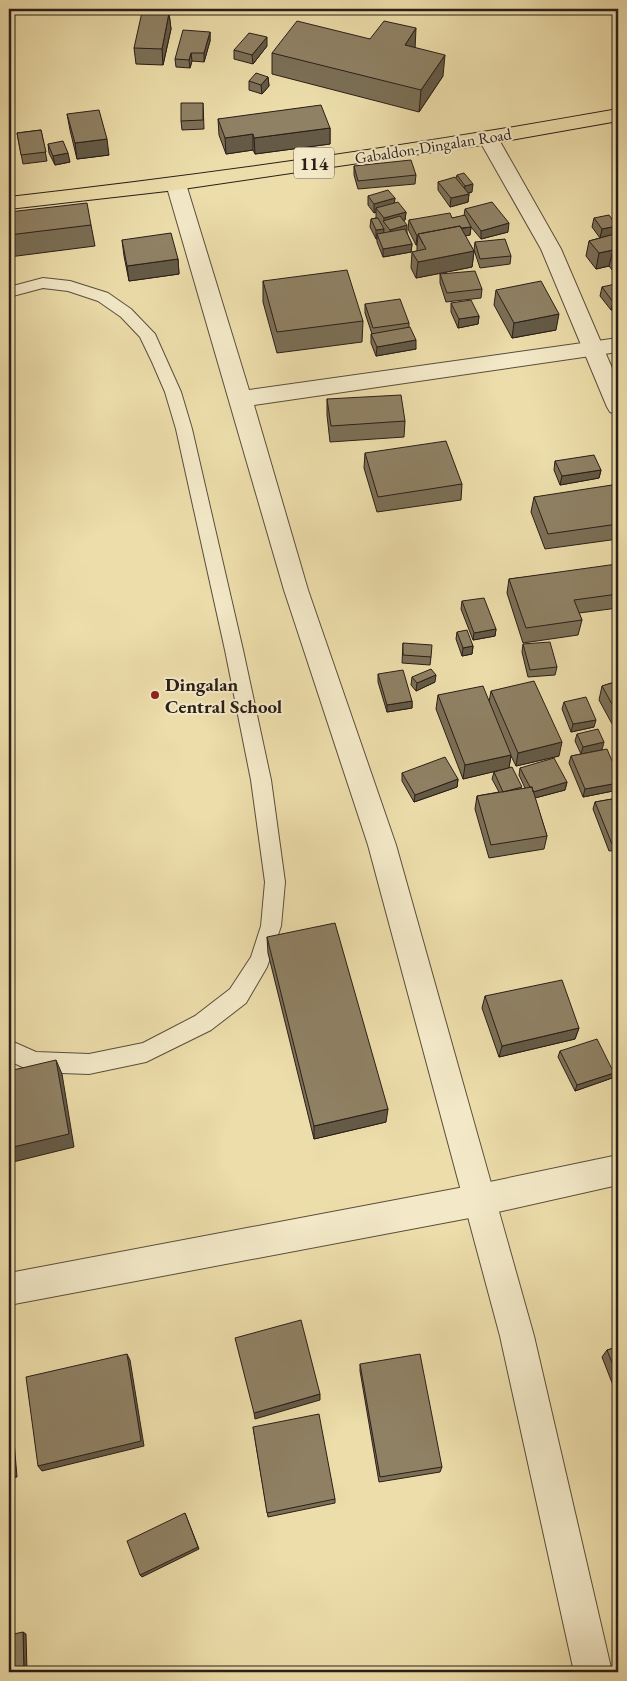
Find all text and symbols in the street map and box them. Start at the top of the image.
street label: Gabaldon-Dingalan Road [353,123,514,169]
road number: 114 [294,148,334,178]
place label: Dingalan Central School [165,672,283,719]
marker: Dingalan Central School [149,689,161,701]

